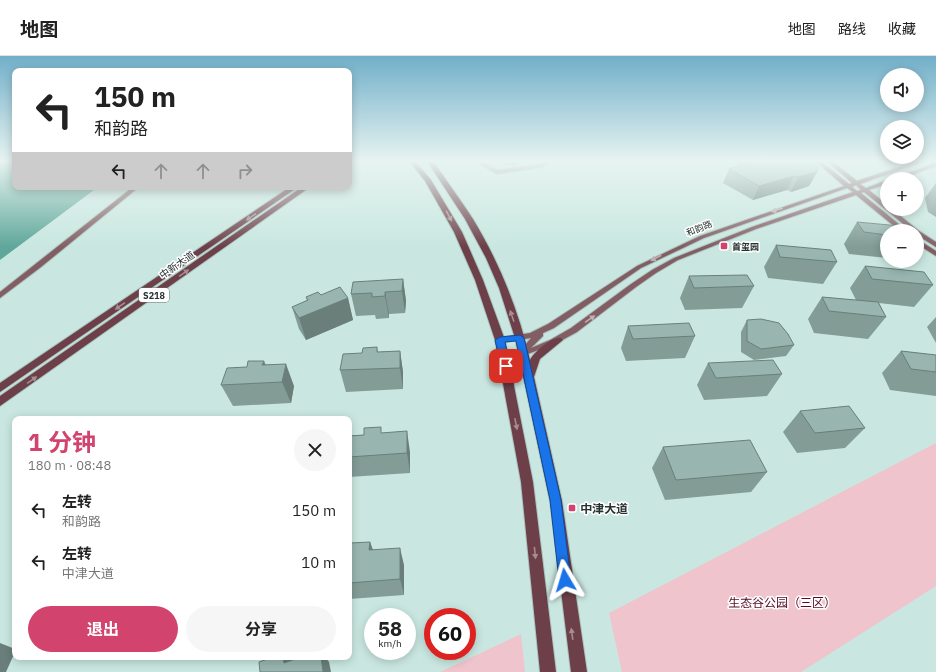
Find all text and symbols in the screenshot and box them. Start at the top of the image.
text: 地图 [20,17,58,41]
text: 地图 [788,20,816,38]
text: 路线 [838,20,866,38]
text: 收藏 [888,20,916,38]
map controls [880,68,924,268]
button: sound [880,68,924,112]
text: 150 m [94,78,176,115]
icon: left [28,84,80,136]
text: 和韵路 [94,117,148,140]
button: layers [880,120,924,164]
icon: left [108,160,130,182]
icon: ahead [150,160,172,182]
icon: ahead [192,160,214,182]
icon: right [234,160,256,182]
button: + [880,172,924,216]
one-way arrow [771,207,783,213]
one-way arrow [446,210,453,222]
one-way arrow [246,213,256,221]
street label: 和韵路 [684,218,714,238]
button: − [880,224,924,268]
marker: 首玺园 [719,241,729,251]
place label: 首玺园 [732,241,759,252]
street label: 中新大道 [157,248,197,282]
one-way arrow [651,255,662,261]
one-way arrow [179,269,190,277]
road number: S218 [139,288,169,302]
one-way arrow [115,302,125,310]
one-way arrow [509,310,515,322]
one-way arrow [585,315,596,323]
pin [489,349,523,383]
icon: arrive [495,355,517,377]
one-way arrow [27,376,37,384]
one-way arrow [514,418,520,430]
text: 1 分钟 [28,426,96,458]
button: close [294,429,336,471]
text: 180 m · 08:48 [28,457,111,474]
text: 左转 [62,492,92,511]
icon: left [28,499,50,521]
text: 150 m [292,501,336,520]
place label: 中津大道 [580,501,628,516]
marker: 中津大道 [567,503,577,513]
text: 和韵路 [62,513,101,530]
text: 左转 [62,544,92,563]
one-way arrow [532,547,538,559]
icon: left [28,551,50,573]
text: 10 m [301,553,336,572]
position arrow [544,559,586,601]
text: 中津大道 [62,565,114,582]
park label: 生态谷公园（三区） [728,595,836,610]
button: 退出 [28,606,178,652]
button: 分享 [186,606,336,652]
speed limit sign: 60 [424,608,476,660]
text: 58 [378,615,402,642]
one-way arrow [569,627,576,640]
text: km/h [378,637,402,650]

